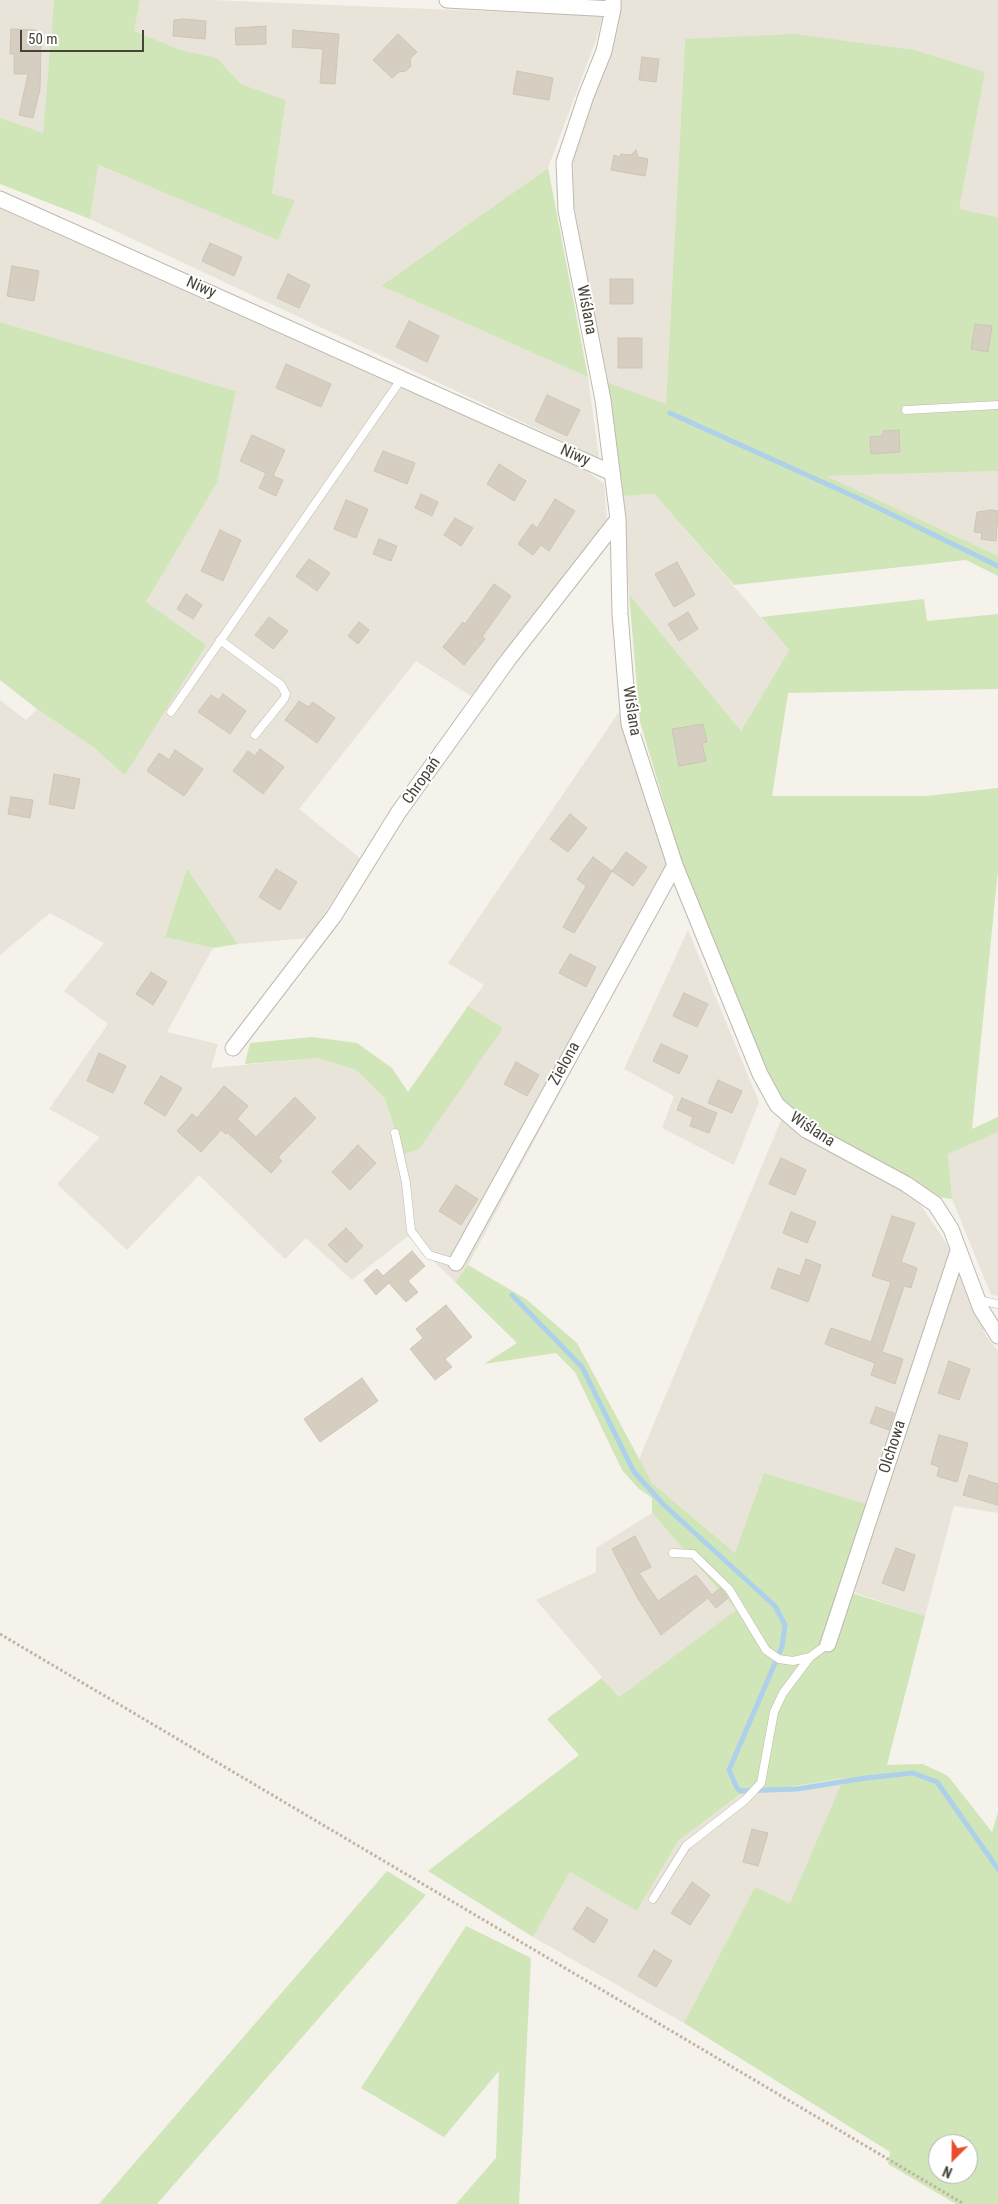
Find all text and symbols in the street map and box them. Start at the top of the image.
scale bar [22,20,146,52]
text: 50 m [28,30,58,48]
street label: Niwy [183,273,219,303]
street label: Wiślana [572,284,600,336]
street label: Niwy [557,441,593,471]
street label: Wiślana [618,685,644,737]
street label: Chropań [399,754,445,808]
street label: Zielona [545,1039,585,1089]
street label: Wiślana [786,1108,838,1152]
street label: Olchowa [875,1418,911,1476]
north arrow [928,2134,978,2184]
text: N [940,2163,955,2181]

